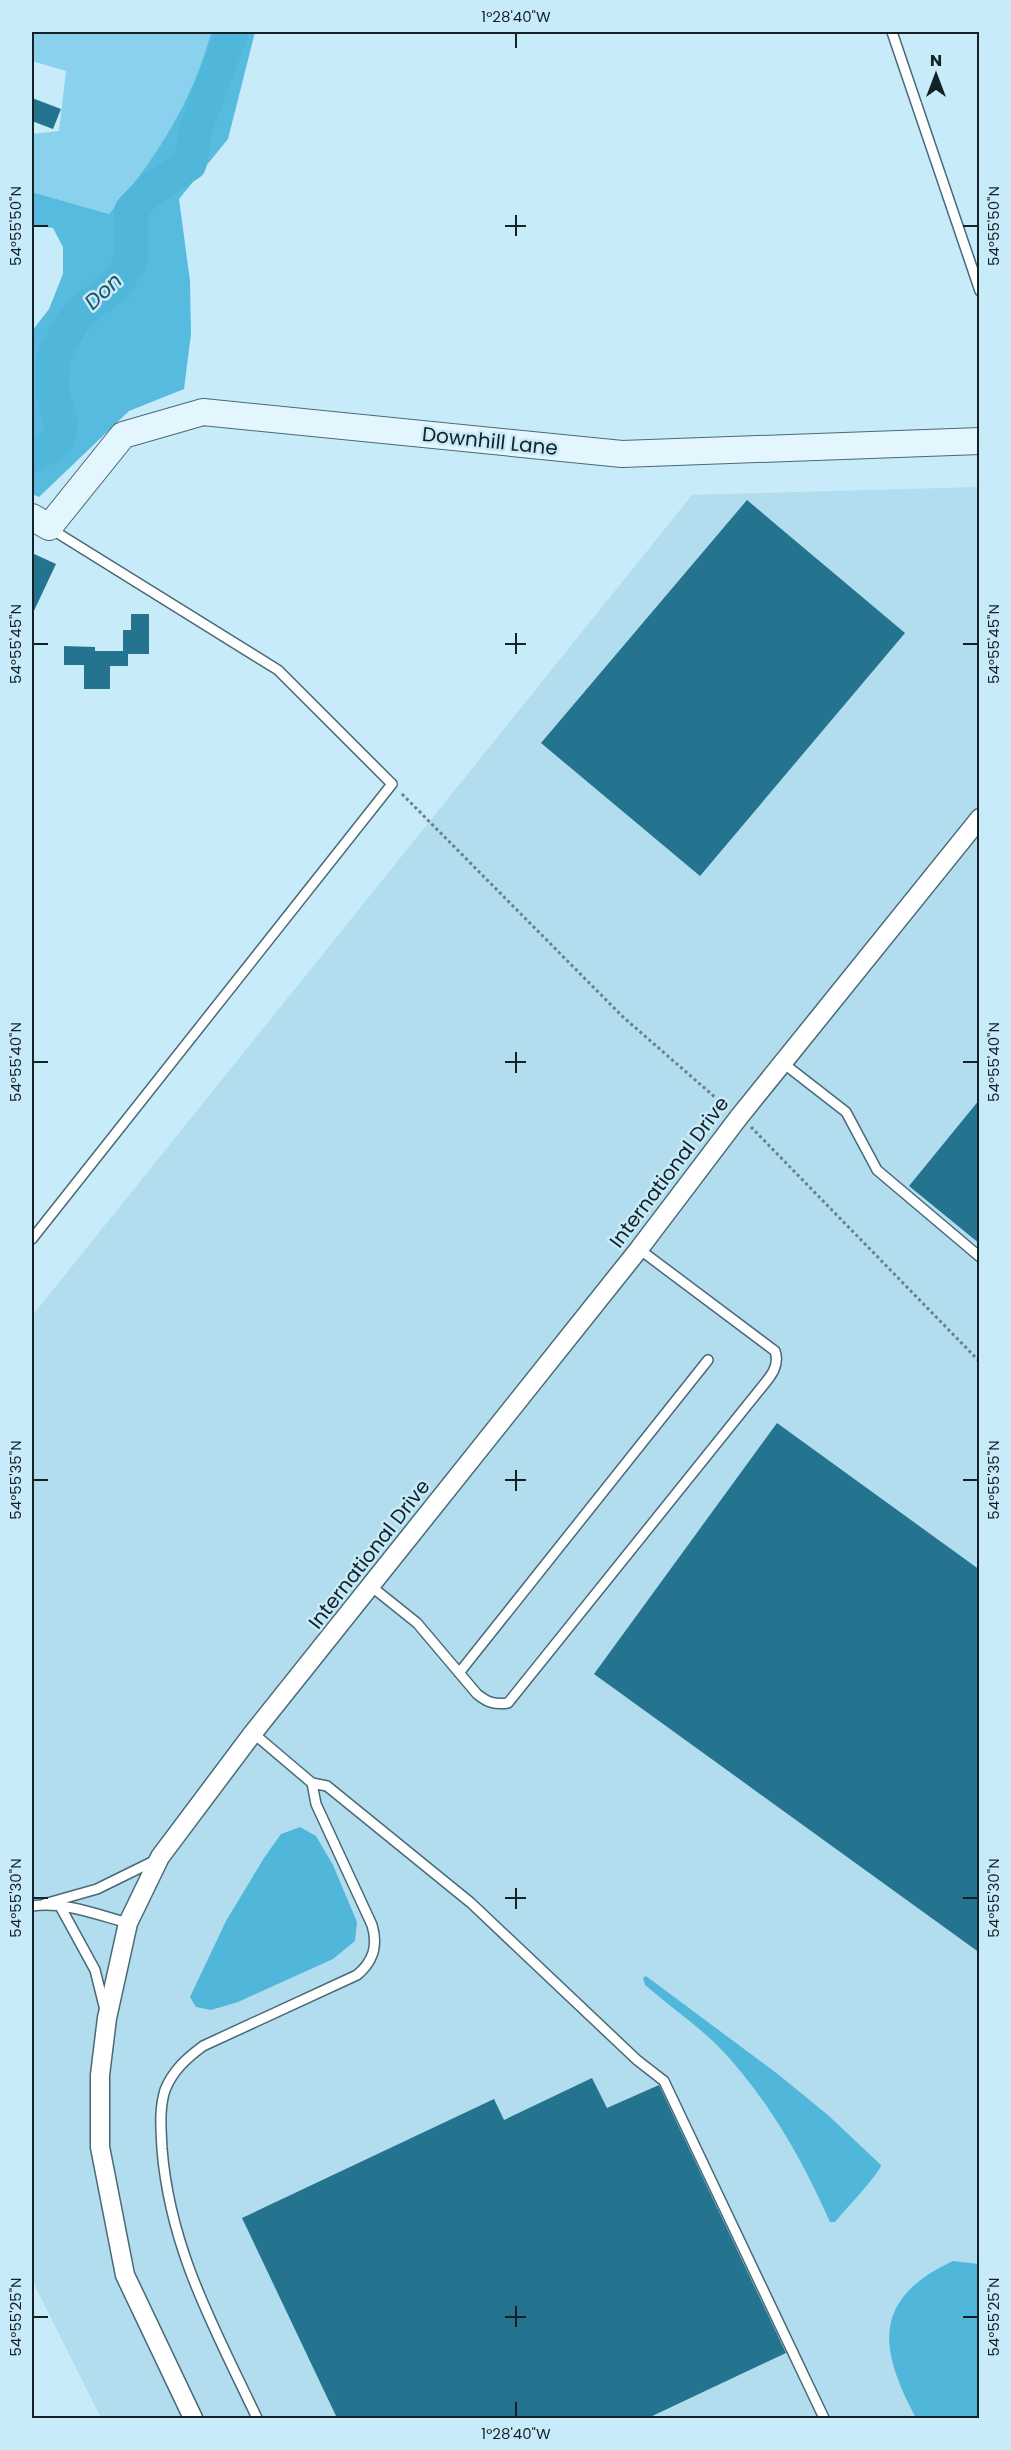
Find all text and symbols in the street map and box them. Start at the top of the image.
text: 1°28'40"W [481,6,551,27]
north arrow [906,45,966,105]
text: N [930,49,942,72]
text: 54°55'50"N [5,186,26,266]
text: 54°55'50"N [983,186,1004,266]
water label: Don [78,266,128,316]
street label: Downhill Lane [421,420,559,462]
text: 54°55'45"N [5,604,26,684]
text: 54°55'45"N [983,604,1004,684]
text: 54°55'40"N [5,1022,26,1102]
text: 54°55'40"N [983,1022,1004,1102]
street label: International Drive [603,1091,735,1253]
text: 54°55'35"N [5,1440,26,1520]
text: 54°55'35"N [983,1440,1004,1520]
street label: International Drive [302,1473,436,1635]
text: 54°55'30"N [5,1858,26,1938]
text: 54°55'30"N [983,1858,1004,1938]
text: 54°55'25"N [5,2277,26,2357]
text: 54°55'25"N [983,2277,1004,2357]
text: 1°28'40"W [481,2423,551,2444]

